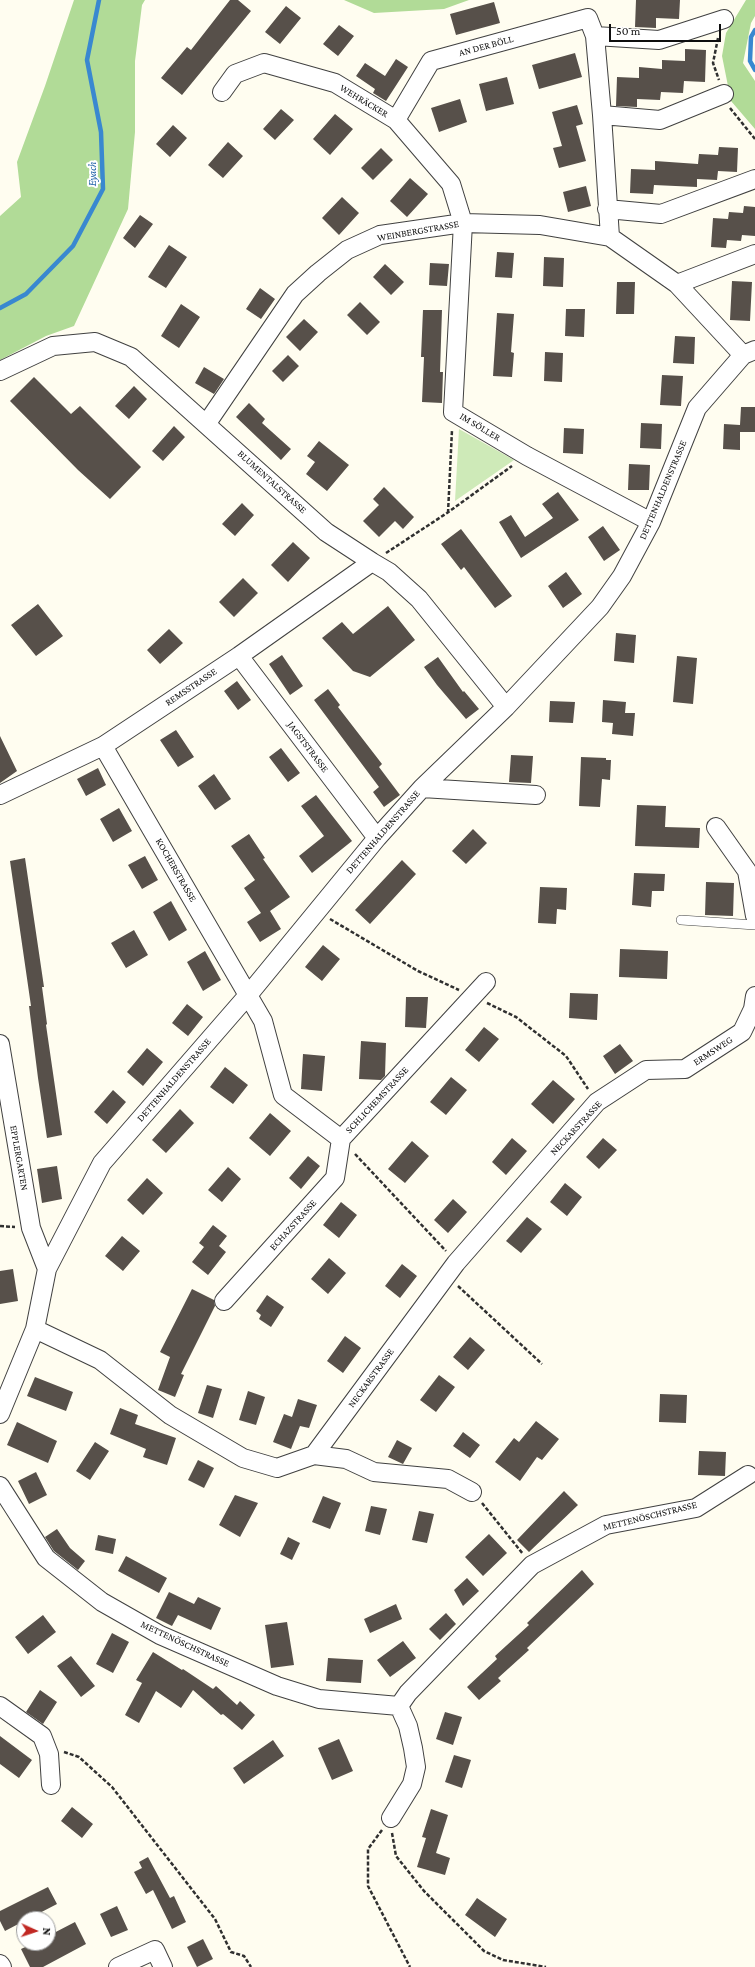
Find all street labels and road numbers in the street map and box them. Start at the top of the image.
street label: AN DER BÖLL [458,33,514,59]
street label: WEHRÄCKER [337,82,391,120]
street label: WEINBERGSTRASSE [376,218,460,244]
street label: IM SÖLLER [457,410,503,444]
street label: DETTENHALDENSTRASSE [637,439,689,541]
street label: BLUMENTALSTRASSE [235,448,309,516]
street label: REMSSTRASSE [163,665,219,709]
street label: JAGSTSTRASSE [285,719,331,775]
street label: DETTENHALDENSTRASSE [343,788,423,876]
street label: KOCHERSTRASSE [153,836,199,904]
street label: ERMSWEG [691,1034,735,1068]
street label: DETTENHALDENSTRASSE [134,1036,214,1124]
street label: SCHLICHEMSTRASSE [343,1064,411,1136]
street label: NECKARSTRASSE [548,1098,604,1158]
street label: EPPLERGARTEN [7,1124,31,1192]
street label: ECHAZSTRASSE [267,1197,319,1253]
street label: NECKARSTRASSE [345,1346,397,1410]
street label: METTENÖSCHSTRASSE [602,1499,698,1533]
street label: METTENÖSCHSTRASSE [139,1618,231,1670]

